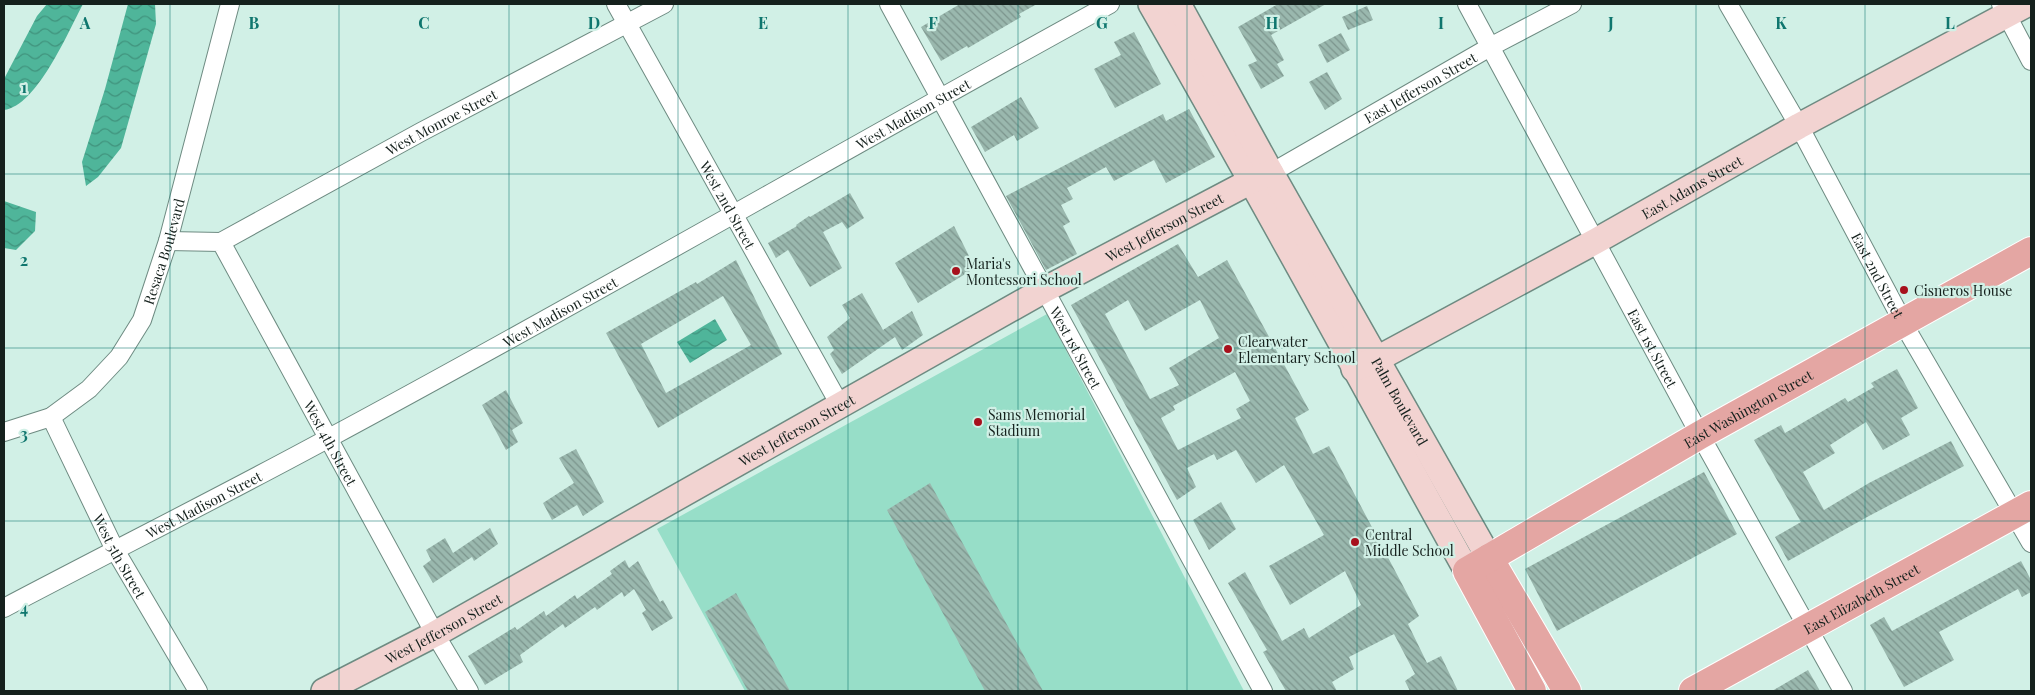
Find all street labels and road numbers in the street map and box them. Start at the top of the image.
street label: East Jefferson Street [1360,47,1481,127]
street label: West Madison Street [852,73,974,153]
street label: West Monroe Street [382,84,501,160]
street label: East Adams Street [1638,150,1747,223]
street label: West 2nd Street [696,157,761,253]
street label: West Jefferson Street [1101,188,1227,266]
street label: Resaca Boulevard [138,196,188,307]
street label: East 2nd Street [1848,229,1909,322]
street label: West Madison Street [498,272,621,351]
street label: West 1st Street [1045,302,1106,393]
street label: East 1st Street [1624,305,1683,392]
street label: Palm Boulevard [1368,354,1433,449]
street label: East Washington Street [1680,364,1817,452]
street label: West Jefferson Street [734,389,859,471]
street label: West 4th Street [299,396,362,490]
street label: West Madison Street [142,466,266,543]
street label: West 5th Street [89,510,151,602]
street label: East Elizabeth Street [1800,558,1923,638]
street label: West Jefferson Street [381,588,506,668]

